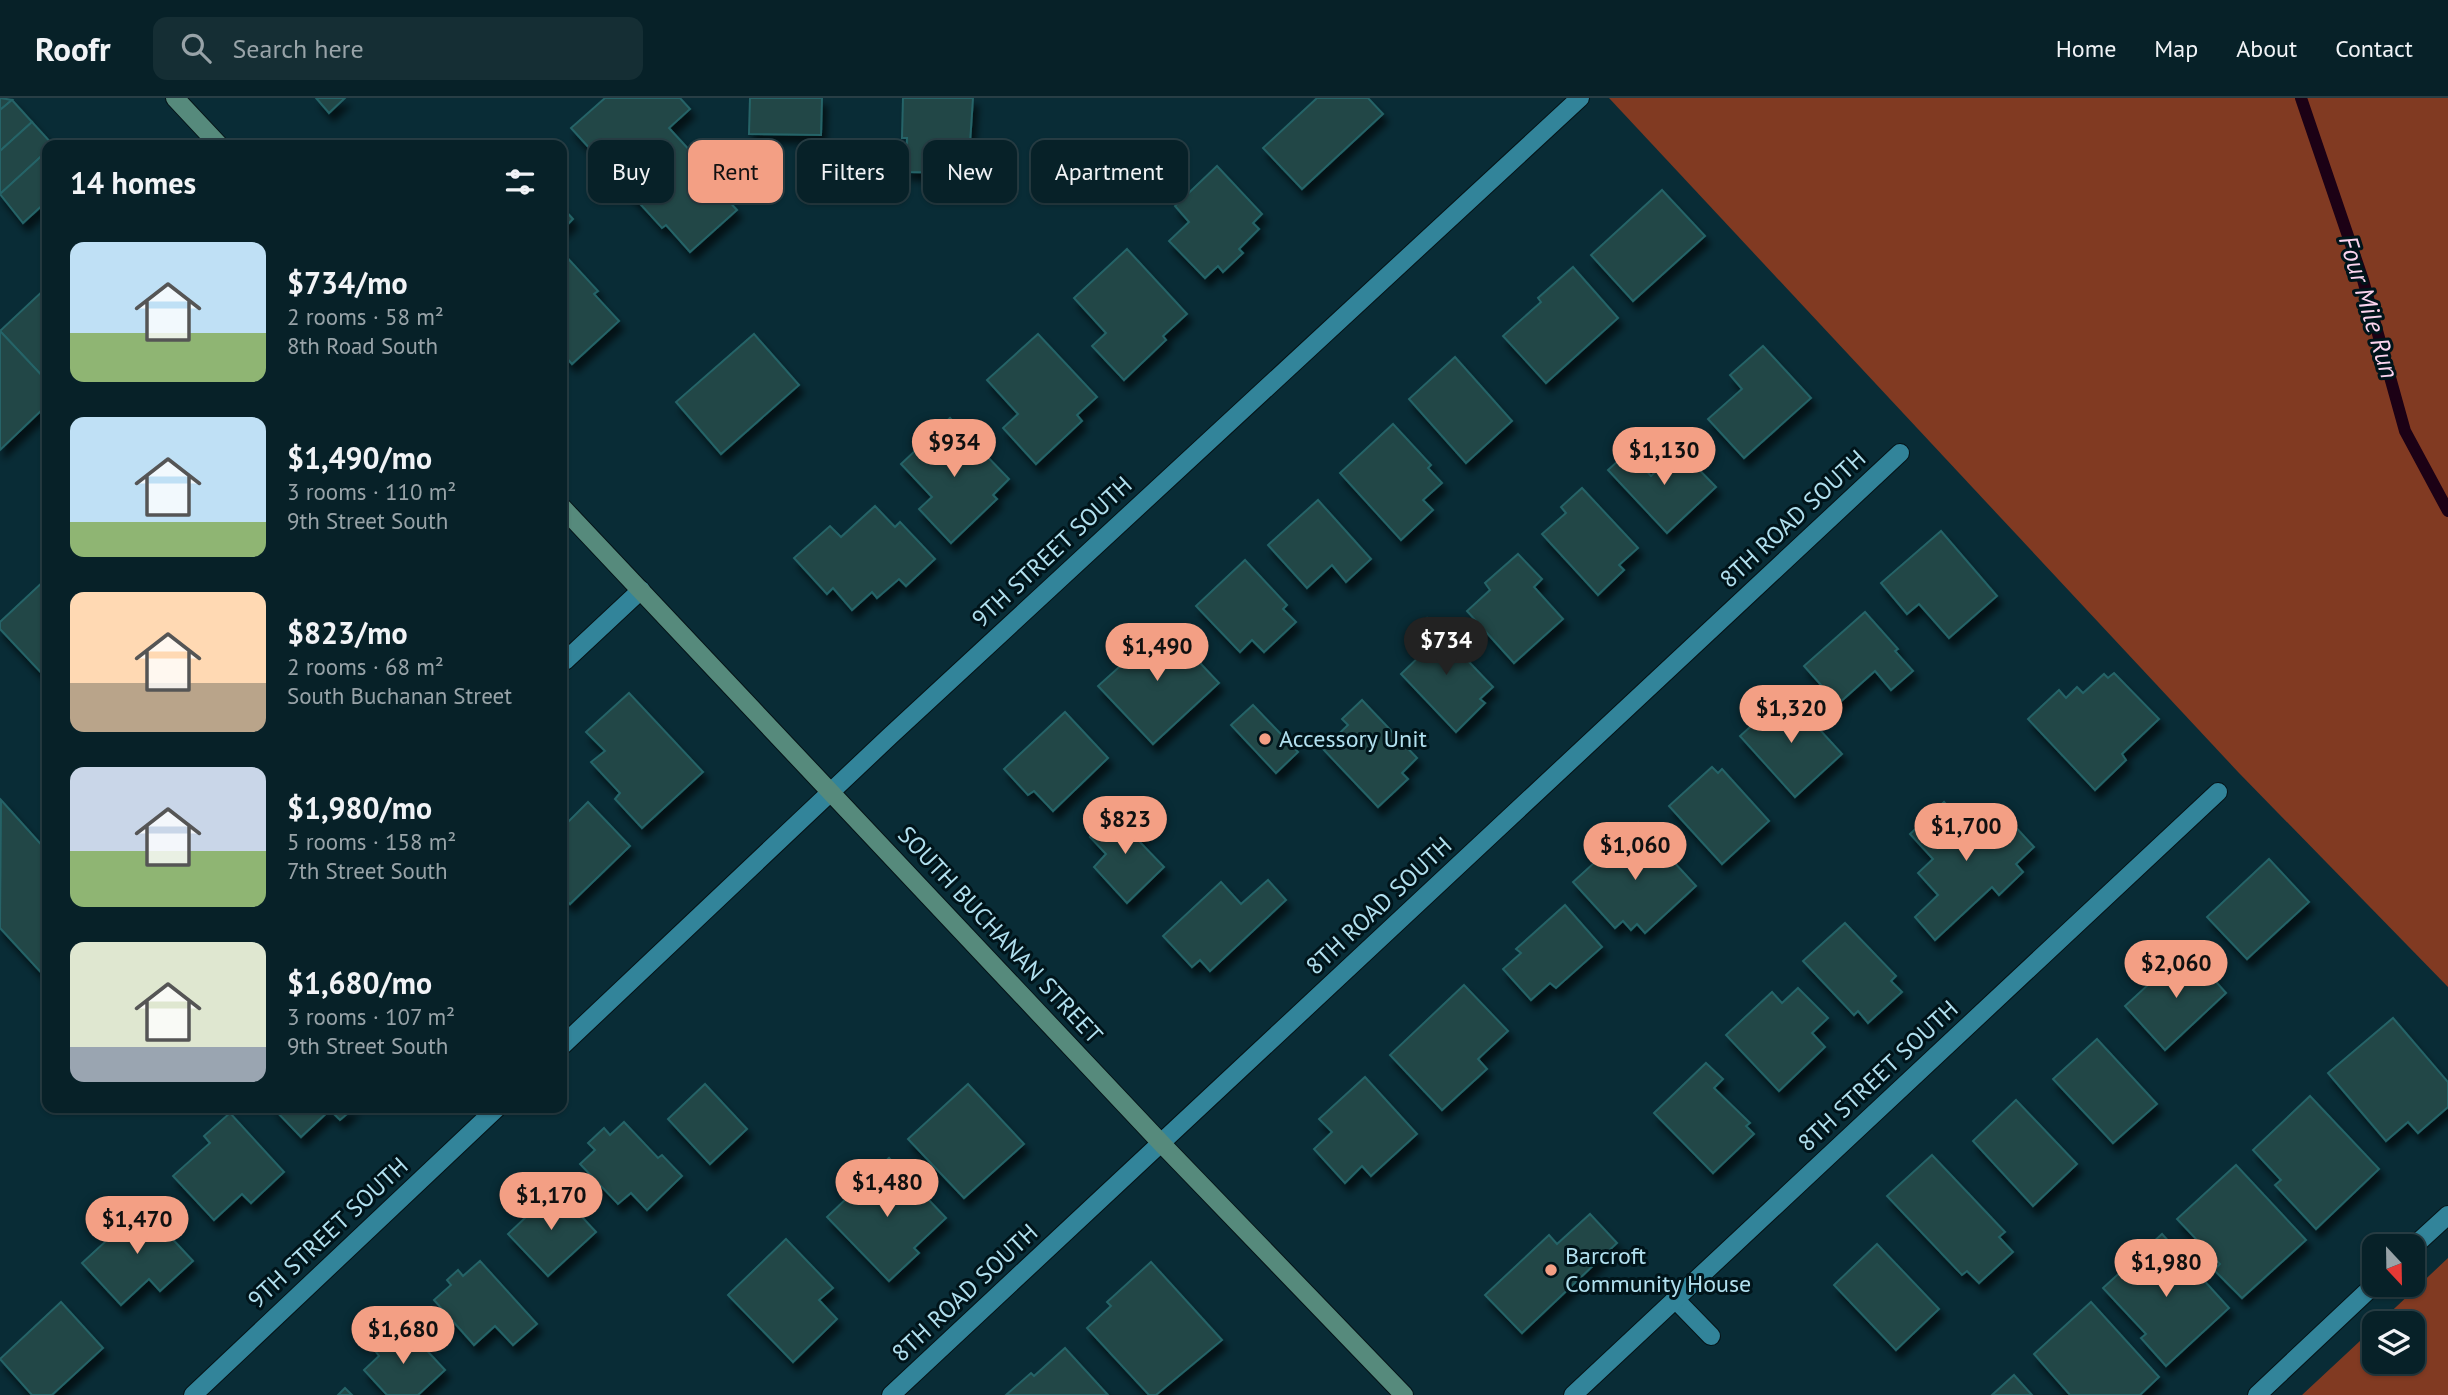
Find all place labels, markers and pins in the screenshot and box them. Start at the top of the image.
pin: $934 [913,420,995,479]
pin: $1,130 [1607,428,1721,487]
pin: $734 [1405,618,1487,677]
pin: $1,490 [1100,624,1214,683]
pin: $1,320 [1734,686,1848,745]
place label: Accessory Unit [1279,723,1427,754]
marker: Accessory Unit [1257,731,1273,747]
pin: $823 [1084,796,1166,856]
pin: $1,700 [1909,804,2023,863]
pin: $1,060 [1578,822,1692,882]
pin: $2,060 [2119,940,2233,1000]
pin: $1,480 [830,1160,944,1219]
pin: $1,170 [494,1172,608,1232]
pin: $1,470 [80,1196,194,1256]
place label: Barcroft Community House [1565,1240,1751,1299]
pin: $1,980 [2109,1240,2223,1299]
marker: Barcroft Community House [1543,1262,1559,1278]
pin: $1,680 [346,1306,460,1366]

